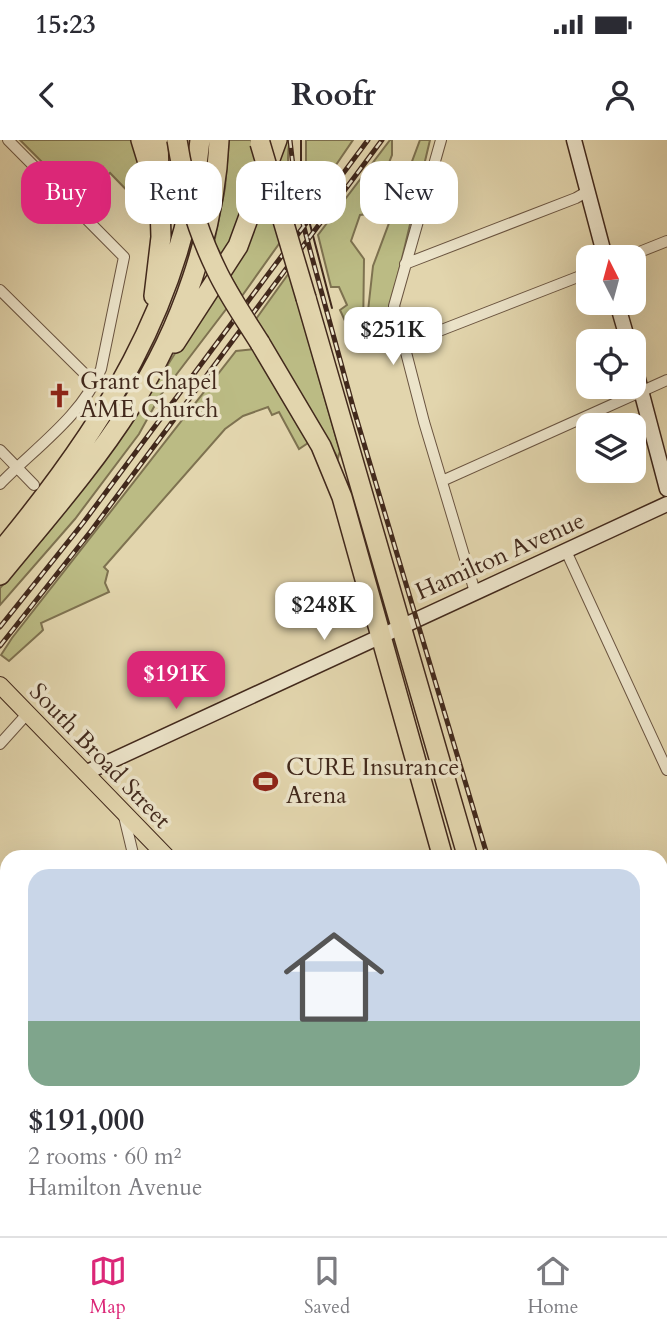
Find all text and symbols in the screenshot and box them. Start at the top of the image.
text: 15:23 [35,7,96,42]
text: Roofr [291,73,376,117]
icon: back [28,76,66,114]
icon: person [601,76,639,114]
chip: Buy [21,161,111,224]
chip: Rent [125,161,222,224]
chip: Filters [236,161,346,224]
chip: New [360,161,458,224]
north arrow [576,245,646,315]
map controls [576,245,646,483]
pin: $251K [344,308,442,367]
text: $251K [360,314,426,345]
button: locate [576,329,646,399]
place label: Grant Chapel AME Church [80,365,219,426]
church icon: Grant Chapel AME Church [46,381,74,409]
button: layers [576,413,646,483]
street label: Hamilton Avenue [410,504,590,608]
pin: $248K [275,582,373,642]
text: $248K [291,589,357,620]
pin: $191K [127,652,225,711]
text: $191K [143,658,209,689]
street label: South Broad Street [22,676,178,836]
place label: CURE Insurance Arena [286,751,459,812]
sports icon: CURE Insurance Arena [252,767,280,795]
icon: home [271,914,397,1040]
text: $191,000 [28,1100,144,1141]
text: 2 rooms · 60 m² [28,1141,181,1172]
text: Hamilton Avenue [28,1172,202,1203]
tab: Map [89,1252,127,1320]
tab: Saved [304,1252,350,1320]
tab: Home [527,1252,578,1320]

